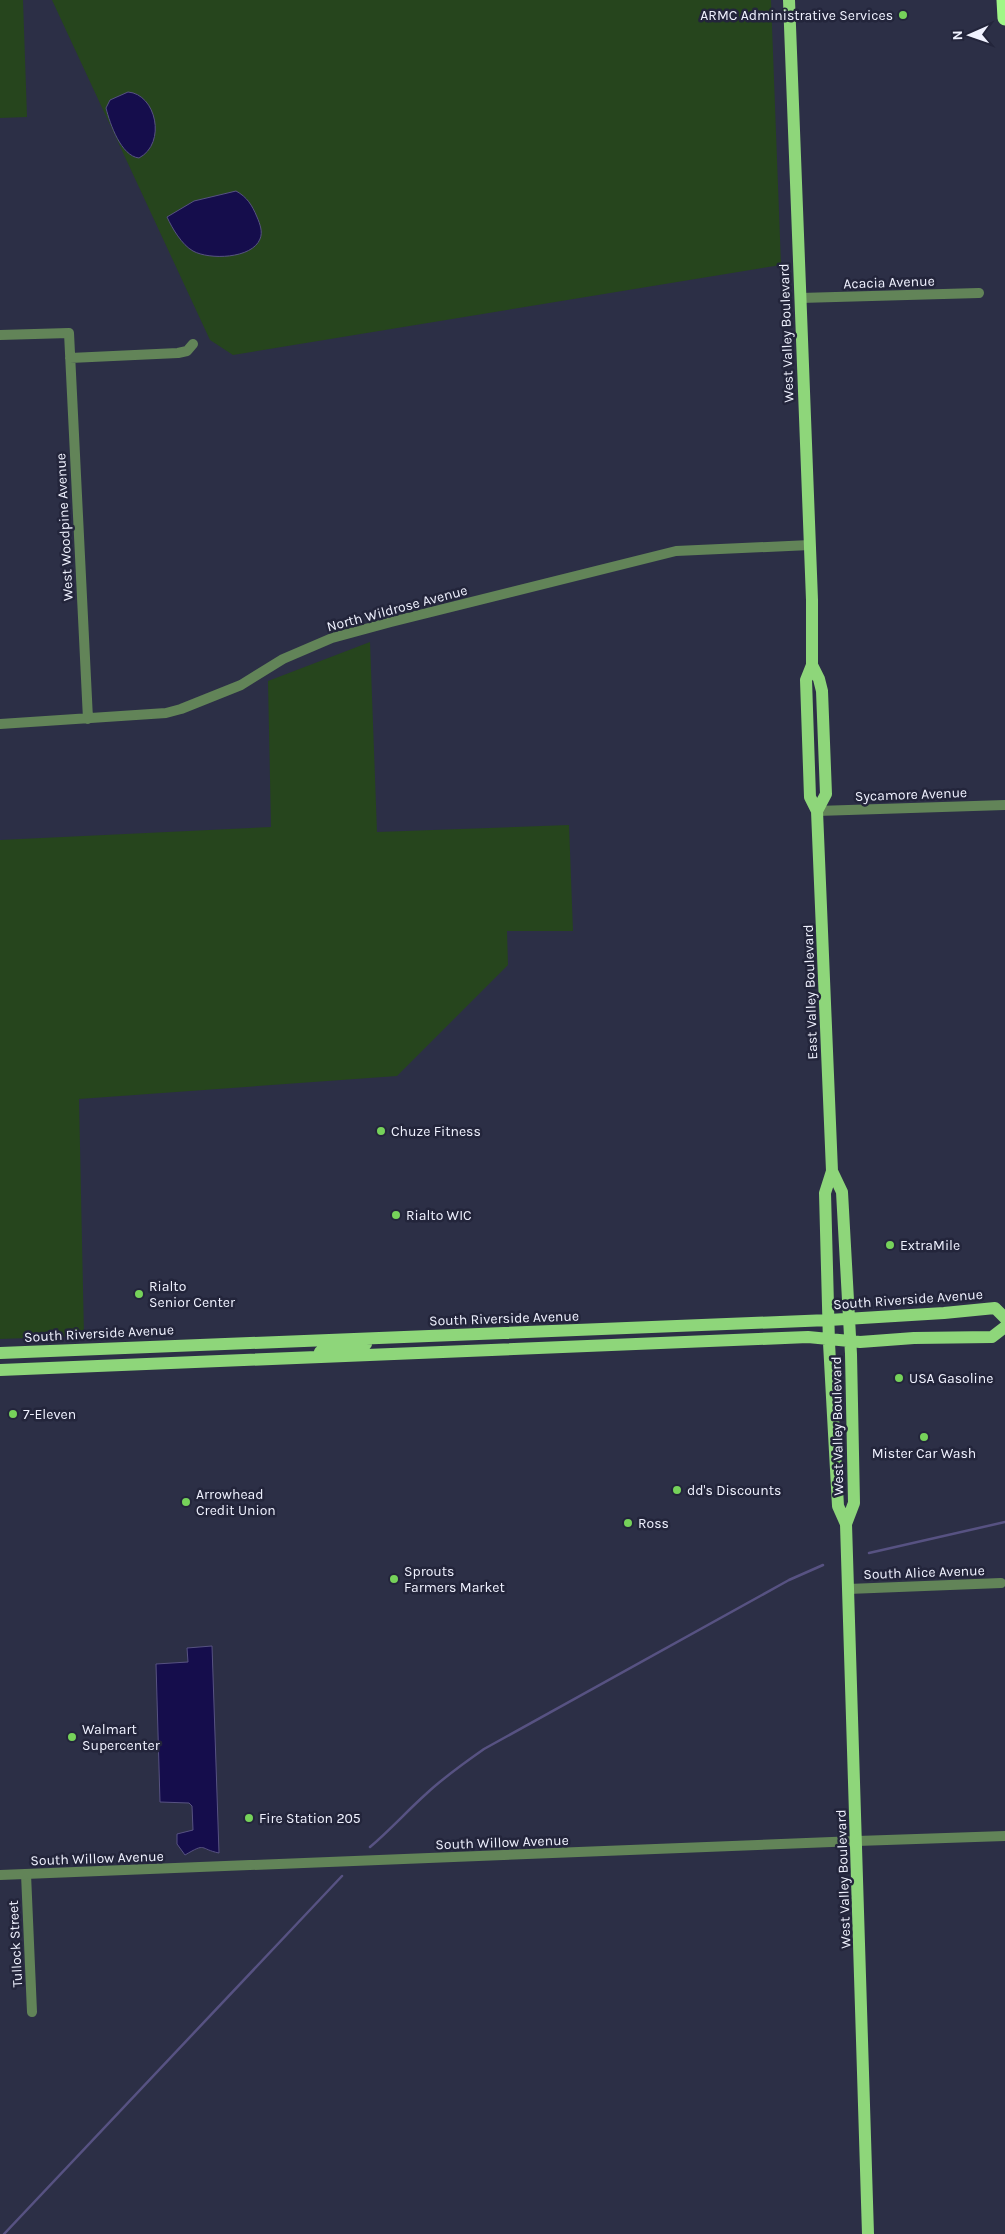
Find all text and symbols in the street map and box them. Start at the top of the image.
place label: ARMC Administrative Services [700,7,893,24]
marker: ARMC Administrative Services [897,9,909,21]
north arrow [945,10,995,60]
text: N [949,30,966,41]
street label: West Valley Boulevard [776,263,797,403]
street label: Acacia Avenue [843,272,935,293]
street label: West Woodpine Avenue [52,452,77,601]
street label: North Wildrose Avenue [325,582,469,635]
street label: Sycamore Avenue [855,784,967,805]
street label: East Valley Boulevard [800,924,821,1060]
place label: Chuze Fitness [391,1123,481,1140]
marker: Chuze Fitness [375,1125,387,1137]
place label: Rialto WIC [406,1207,472,1224]
marker: Rialto WIC [390,1209,402,1221]
place label: ExtraMile [900,1237,960,1254]
marker: ExtraMile [884,1239,896,1251]
place label: Rialto Senior Center [149,1278,236,1311]
street label: South Riverside Avenue [833,1286,983,1313]
marker: Rialto Senior Center [133,1288,145,1300]
street label: South Riverside Avenue [429,1307,579,1330]
street label: South Riverside Avenue [24,1321,174,1346]
street label: West Valley Boulevard [828,1356,847,1496]
place label: USA Gasoline [909,1370,993,1387]
marker: USA Gasoline [893,1372,905,1384]
place label: 7-Eleven [23,1406,76,1423]
marker: 7-Eleven [7,1408,19,1420]
marker: Mister Car Wash [918,1431,930,1443]
place label: Mister Car Wash [872,1445,976,1462]
place label: dd's Discounts [687,1482,781,1499]
marker: dd's Discounts [671,1484,683,1496]
place label: Arrowhead Credit Union [196,1486,276,1519]
marker: Arrowhead Credit Union [180,1496,192,1508]
place label: Ross [638,1515,669,1532]
marker: Ross [622,1517,634,1529]
street label: South Alice Avenue [863,1562,985,1583]
place label: Sprouts Farmers Market [404,1563,505,1596]
marker: Sprouts Farmers Market [388,1573,400,1585]
place label: Walmart Supercenter [82,1721,161,1754]
marker: Walmart Supercenter [66,1731,78,1743]
street label: West Valley Boulevard [833,1809,854,1949]
place label: Fire Station 205 [259,1810,361,1827]
marker: Fire Station 205 [243,1812,255,1824]
street label: South Willow Avenue [435,1832,569,1853]
street label: South Willow Avenue [30,1848,164,1869]
street label: Tullock Street [5,1900,26,1988]

